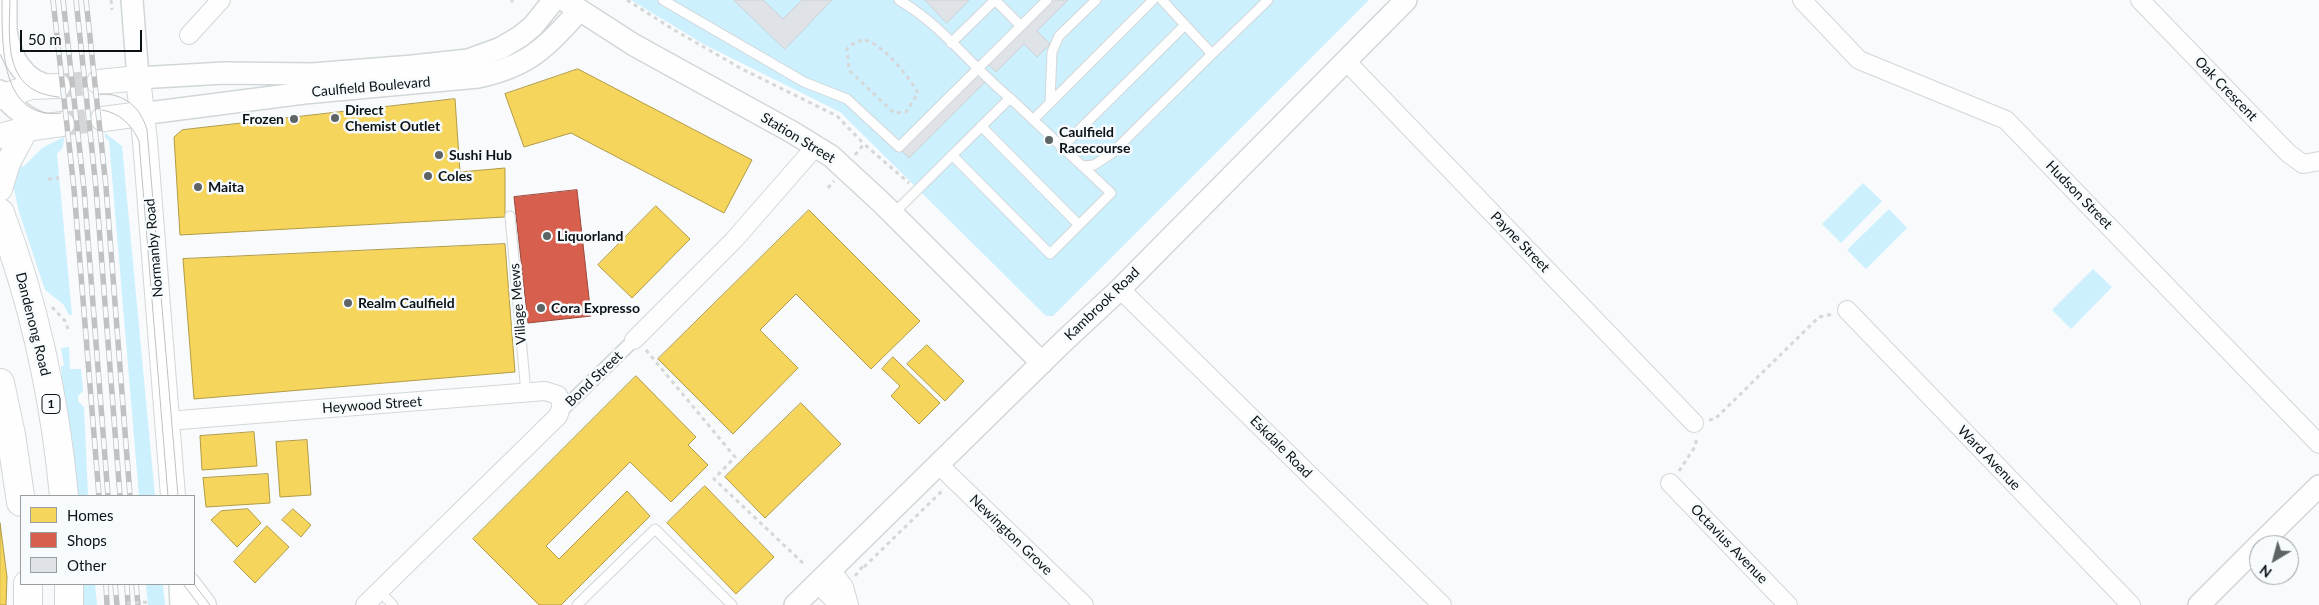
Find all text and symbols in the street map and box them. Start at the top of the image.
scale bar [22,20,145,52]
text: 50 m [28,30,62,48]
street label: Oak Crescent [2191,53,2261,125]
street label: Caulfield Boulevard [311,73,431,101]
place label: Direct Chemist Outlet [345,102,440,134]
street label: Station Street [758,109,838,167]
place label: Frozen [242,111,284,127]
marker: Direct Chemist Outlet [329,112,341,124]
marker: Frozen [288,113,300,125]
place label: Caulfield Racecourse [1059,124,1130,156]
marker: Caulfield Racecourse [1043,134,1055,146]
place label: Sushi Hub [449,147,512,163]
marker: Sushi Hub [433,149,445,161]
street label: Hudson Street [2042,157,2116,233]
place label: Coles [438,168,472,184]
marker: Coles [422,170,434,182]
place label: Maita [208,179,244,195]
marker: Maita [192,181,204,193]
street label: Normanby Road [141,198,167,298]
street label: Payne Street [1487,208,1553,276]
place label: Liquorland [557,228,623,244]
marker: Liquorland [541,230,553,242]
street label: Village Mews [506,263,530,345]
street label: Kambrook Road [1061,264,1143,344]
street label: Dandenong Road [12,271,54,377]
place label: Realm Caulfield [358,295,455,311]
marker: Realm Caulfield [342,297,354,309]
place label: Cora Expresso [551,300,640,316]
marker: Cora Expresso [535,302,547,314]
street label: Bond Street [562,348,626,410]
street label: Heywood Street [322,393,422,417]
road number: 1 [42,394,60,414]
street label: Eskdale Road [1246,412,1316,482]
street label: Ward Avenue [1954,422,2024,494]
street label: Newington Grove [966,491,1056,579]
legend [20,495,195,585]
street label: Octavius Avenue [1687,501,1771,587]
text: Homes [67,506,113,524]
text: Shops [67,531,107,549]
north arrow [2249,535,2299,585]
text: Other [67,556,106,574]
text: N [2256,562,2275,582]

